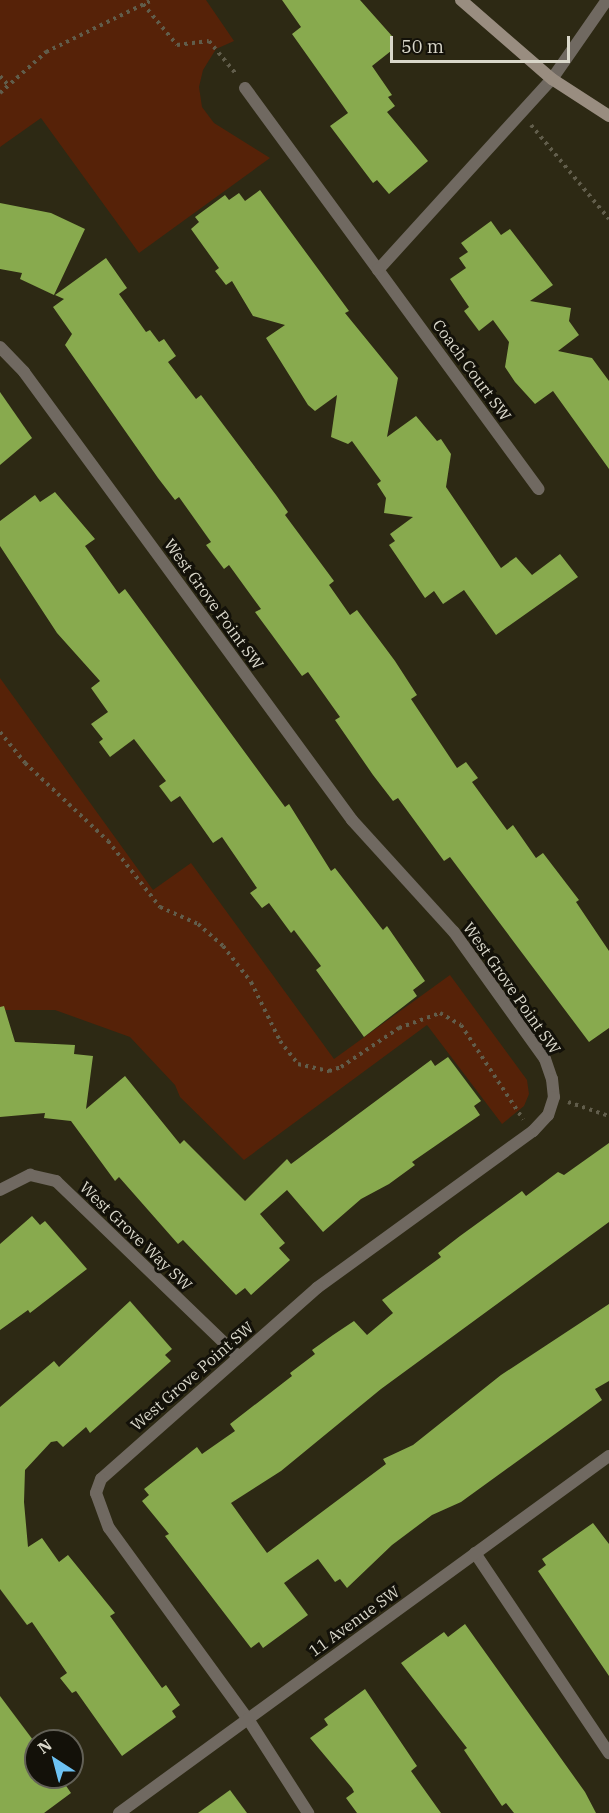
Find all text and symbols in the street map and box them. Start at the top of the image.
scale bar [393,24,573,62]
text: 50 m [401,35,444,58]
street label: Coach Court SW [429,316,515,424]
street label: West Grove Point SW [160,535,268,673]
street label: West Grove Point SW [459,918,565,1058]
street label: West Grove Way SW [76,1177,196,1295]
street label: West Grove Point SW [127,1317,257,1435]
street label: 11 Avenue SW [305,1582,403,1660]
north arrow [24,1729,84,1789]
text: N [34,1734,56,1758]

